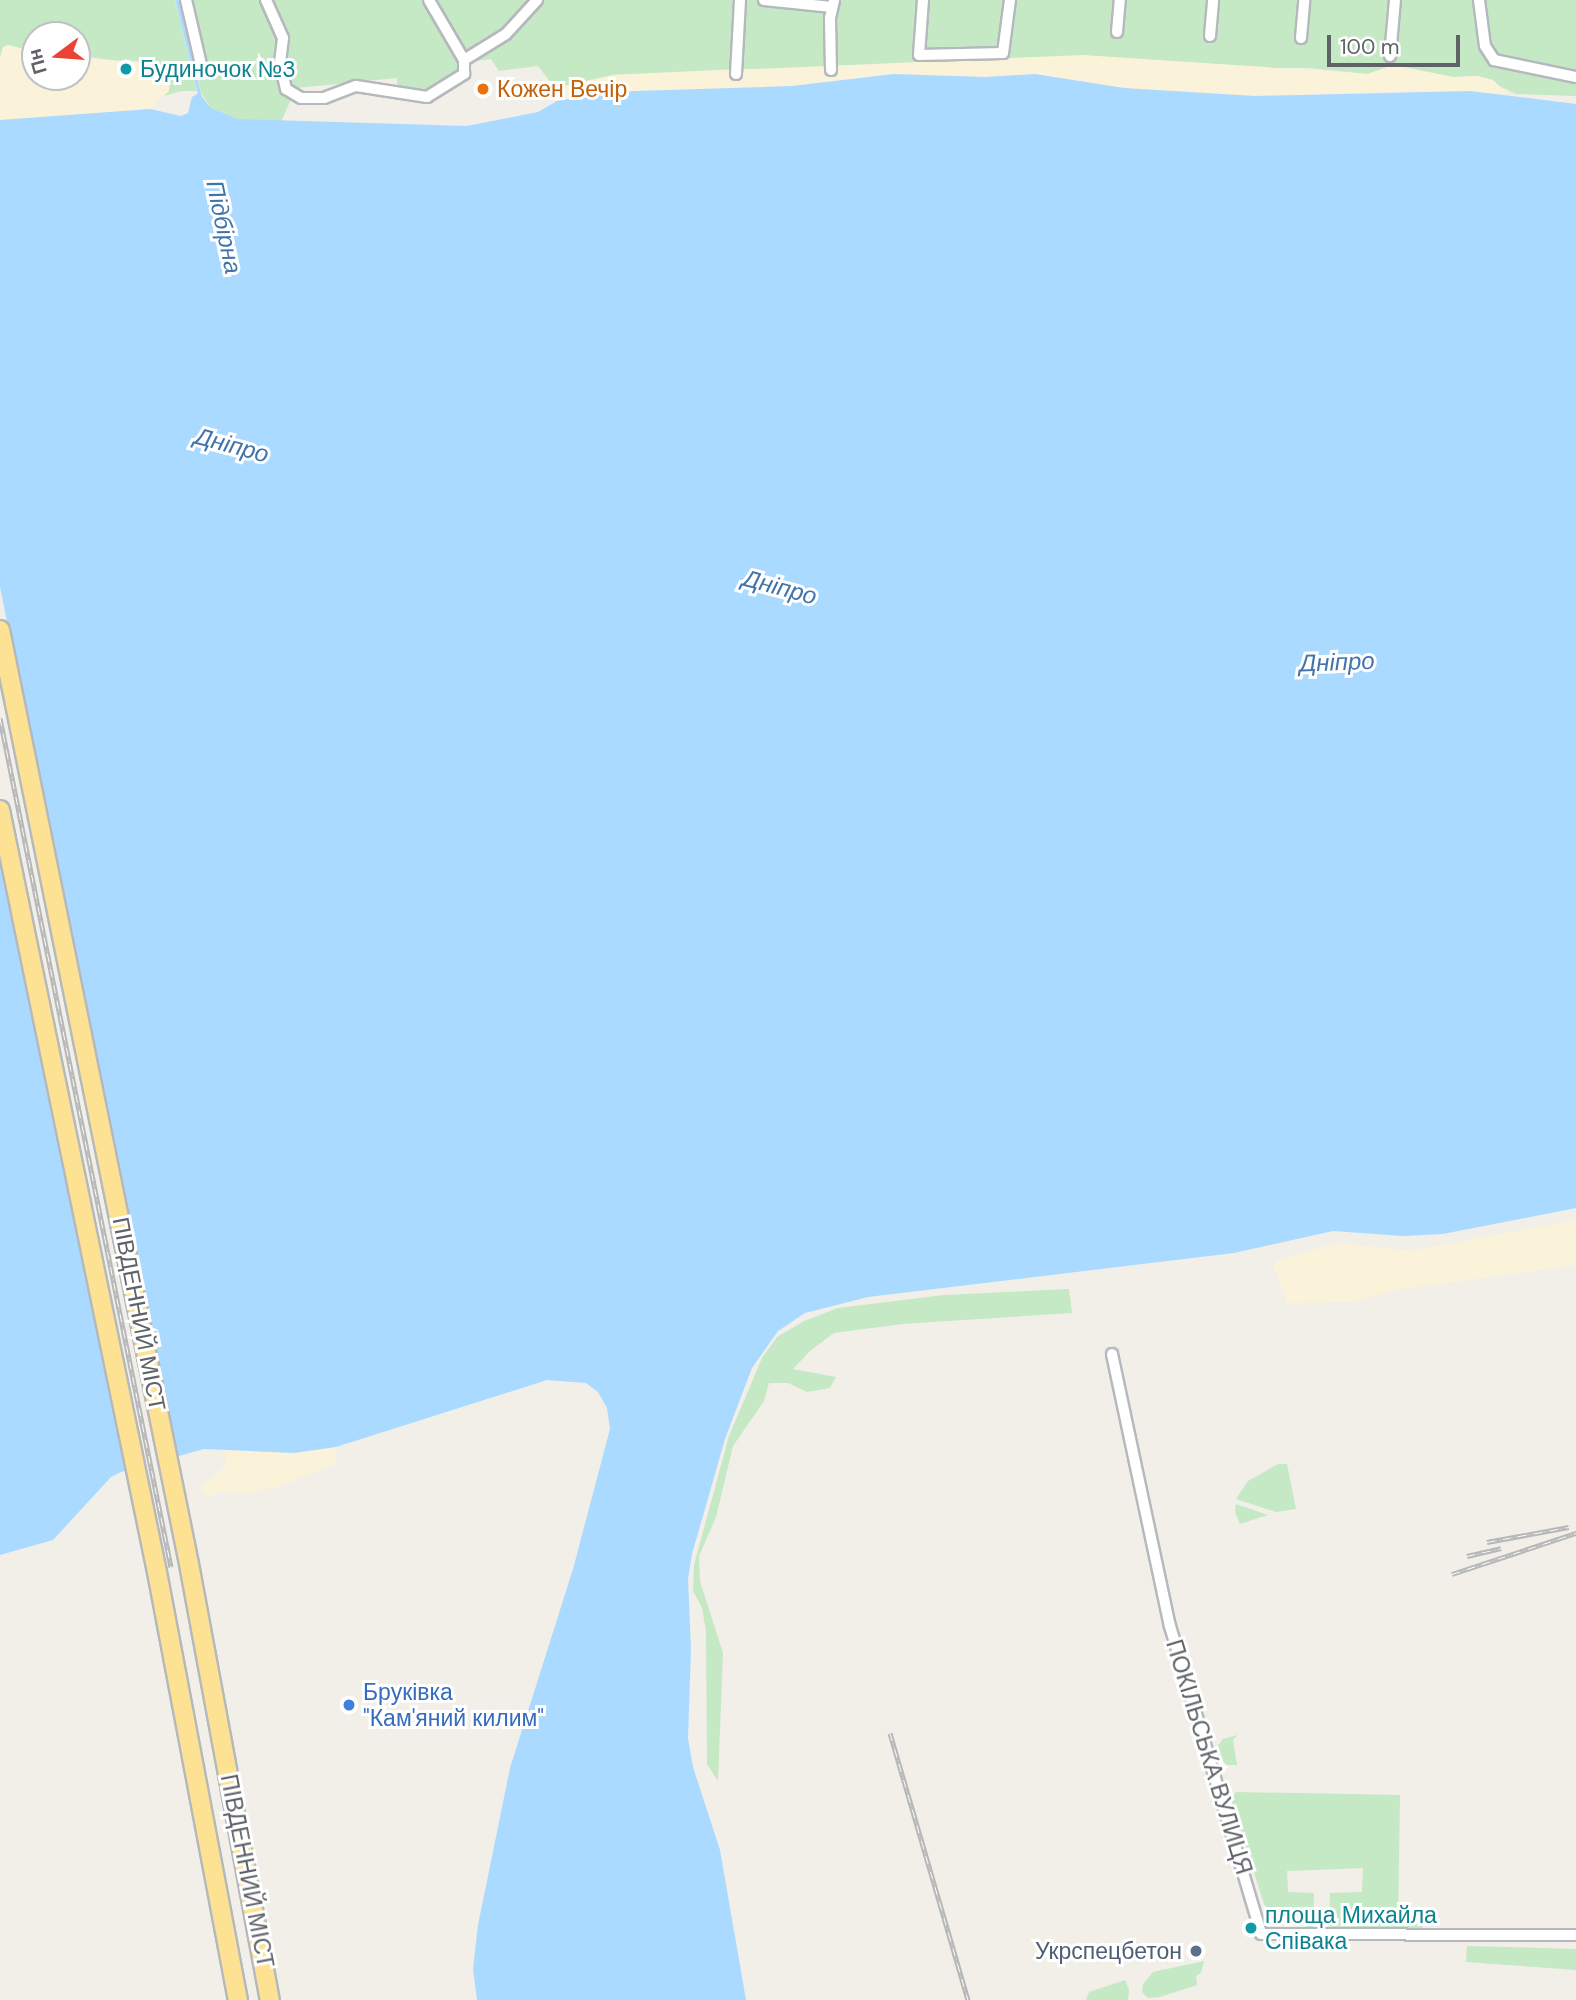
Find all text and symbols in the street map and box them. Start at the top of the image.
north arrow [21,21,91,91]
scale bar [1331,21,1464,65]
text: 100 m [1340,33,1400,61]
text: Пн [22,46,53,77]
place label: Будиночок №3 [140,55,296,83]
marker: Будиночок №3 [118,61,134,77]
place label: Кожен Вечір [497,75,627,103]
marker: Кожен Вечір [475,81,491,97]
water label: Підбірна [200,178,248,276]
water label: Дніпро [192,421,272,469]
water label: Дніпро [740,563,820,611]
water label: Дніпро [1299,646,1375,678]
street label: ПІВДЕННИЙ МІСТ [107,1215,171,1413]
street label: ПОКІЛЬСЬКА ВУЛИЦЯ [1160,1636,1258,1878]
place label: Бруківка "Кам'яний килим" [363,1678,544,1732]
marker: Бруківка "Кам'яний килим" [341,1697,357,1713]
street label: ПІВДЕННИЙ МІСТ [215,1772,279,1970]
place label: площа Михайла Співака [1265,1901,1437,1955]
marker: площа Михайла Співака [1243,1920,1259,1936]
place label: Укрспецбетон [1035,1937,1182,1965]
marker: Укрспецбетон [1188,1943,1204,1959]

